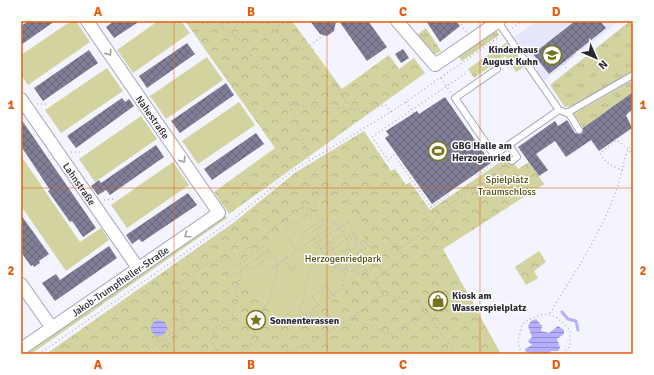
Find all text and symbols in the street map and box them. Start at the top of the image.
text: A [94,4,103,20]
text: B [247,4,255,20]
text: C [399,4,407,20]
text: D [552,4,561,20]
north arrow [576,38,616,78]
place label: Kinderhaus August Kuhn [483,44,539,68]
school or university icon: Kinderhaus August Kuhn [541,44,563,66]
one-way arrow [104,49,112,56]
text: N [595,57,610,72]
street label: Nahestraße [133,94,171,142]
text: 1 [7,97,15,113]
text: 1 [639,97,647,113]
sports icon: GBG Halle am Herzogenried [427,140,449,162]
place label: GBG Halle am Herzogenried [452,140,512,164]
one-way arrow [178,156,185,163]
street label: Lahnstraße [60,161,98,208]
park label: Spielplatz Traumschloss [478,174,537,198]
one-way arrow [184,230,191,237]
street label: Jakob-Trumpfheller-Straße [70,244,171,319]
park label: Herzogenriedpark [305,253,381,265]
text: 2 [7,263,15,279]
text: 2 [639,263,647,279]
shop icon: Kiosk am Wasserspielplatz [427,290,449,312]
place label: Kiosk am Wasserspielplatz [452,290,527,314]
place icon: Sonnenterassen [245,309,267,331]
place label: Sonnenterassen [270,315,340,327]
text: A [94,357,103,373]
text: B [247,357,255,373]
text: C [399,357,407,373]
text: D [552,357,561,373]

